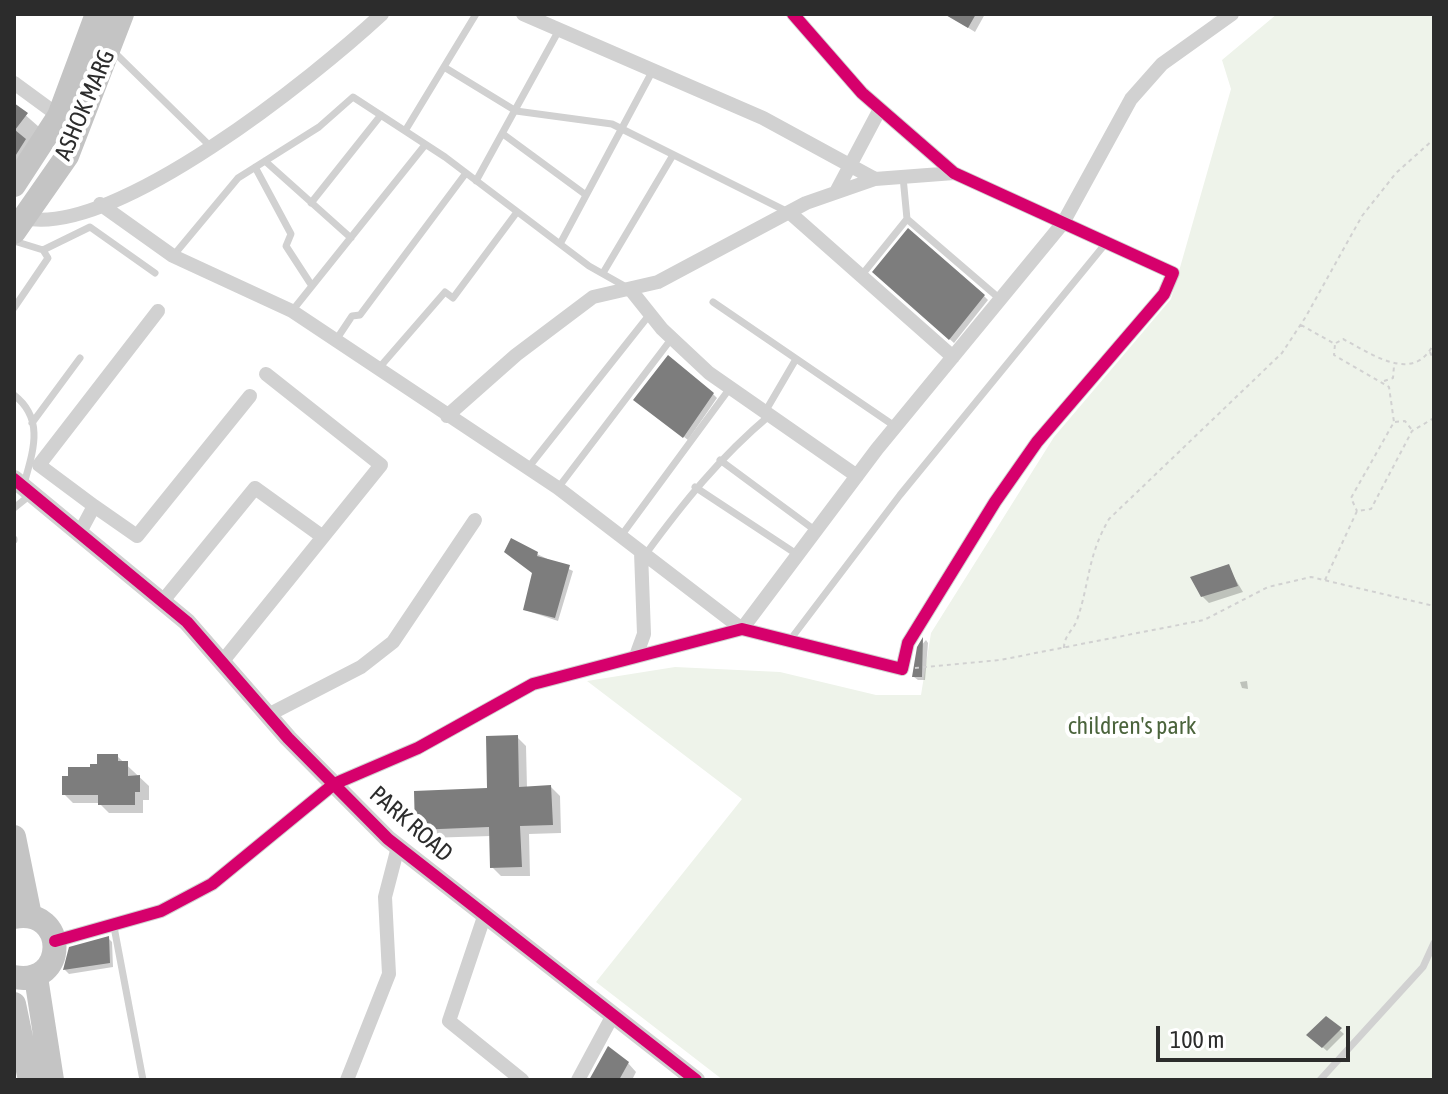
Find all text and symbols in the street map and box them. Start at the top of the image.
street label: ASHOK MARG [49,45,121,165]
park label: children's park [1068,712,1196,740]
street label: PARK ROAD [364,780,458,868]
scale bar [1160,1010,1354,1060]
text: 100 m [1170,1026,1224,1053]

